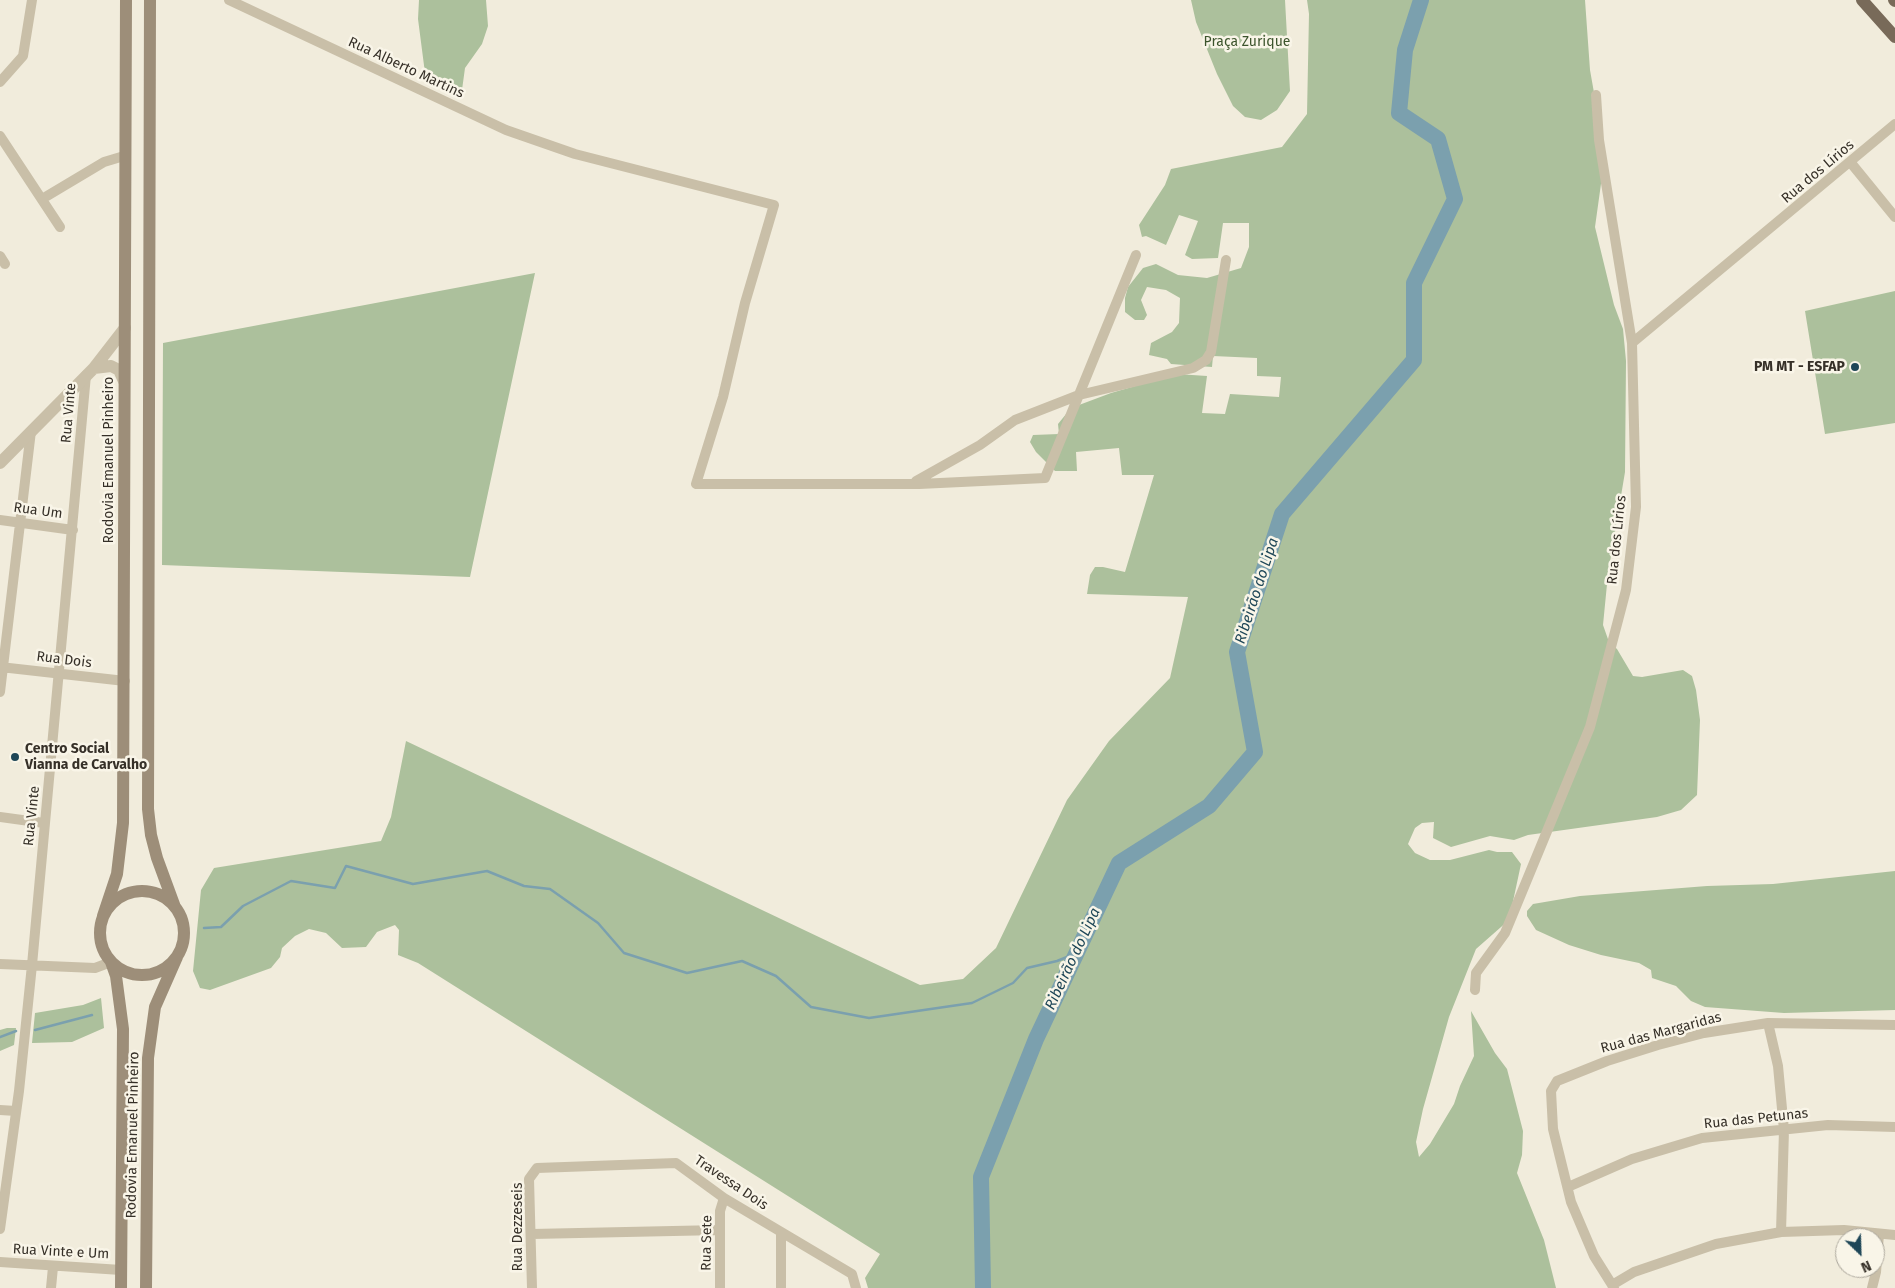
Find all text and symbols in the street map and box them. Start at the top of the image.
street label: Rua Alberto Martins [345,34,467,102]
park label: Praça Zurique [1204,34,1290,50]
street label: Rua dos Lírios [1778,137,1858,207]
place label: PM MT - ESFAP [1754,359,1845,375]
marker: PM MT - ESFAP [1849,361,1861,373]
street label: Rodovia Emanuel Pinheiro [101,376,117,544]
street label: Rua Vinte [58,382,80,444]
street label: Rua dos Lírios [1604,495,1630,585]
street label: Rua Um [12,499,64,523]
water label: Ribeirão do Lipa [1231,536,1283,646]
street label: Rua Dois [35,648,93,672]
place label: Centro Social Vianna de Carvalho [25,741,147,774]
marker: Centro Social Vianna de Carvalho [9,751,21,763]
street label: Rua Vinte [20,785,44,847]
water label: Ribeirão do Lipa [1042,905,1104,1013]
street label: Rua das Margaridas [1599,1009,1723,1057]
street label: Rodovia Emanuel Pinheiro [123,1051,143,1219]
street label: Rua das Petunas [1703,1105,1809,1133]
street label: Travessa Dois [691,1152,771,1214]
street label: Rua Dezzeseis [510,1183,526,1271]
street label: Rua Sete [698,1215,716,1271]
north arrow [1835,1228,1885,1278]
street label: Rua Vinte e Um [12,1241,110,1263]
text: N [1858,1257,1874,1276]

